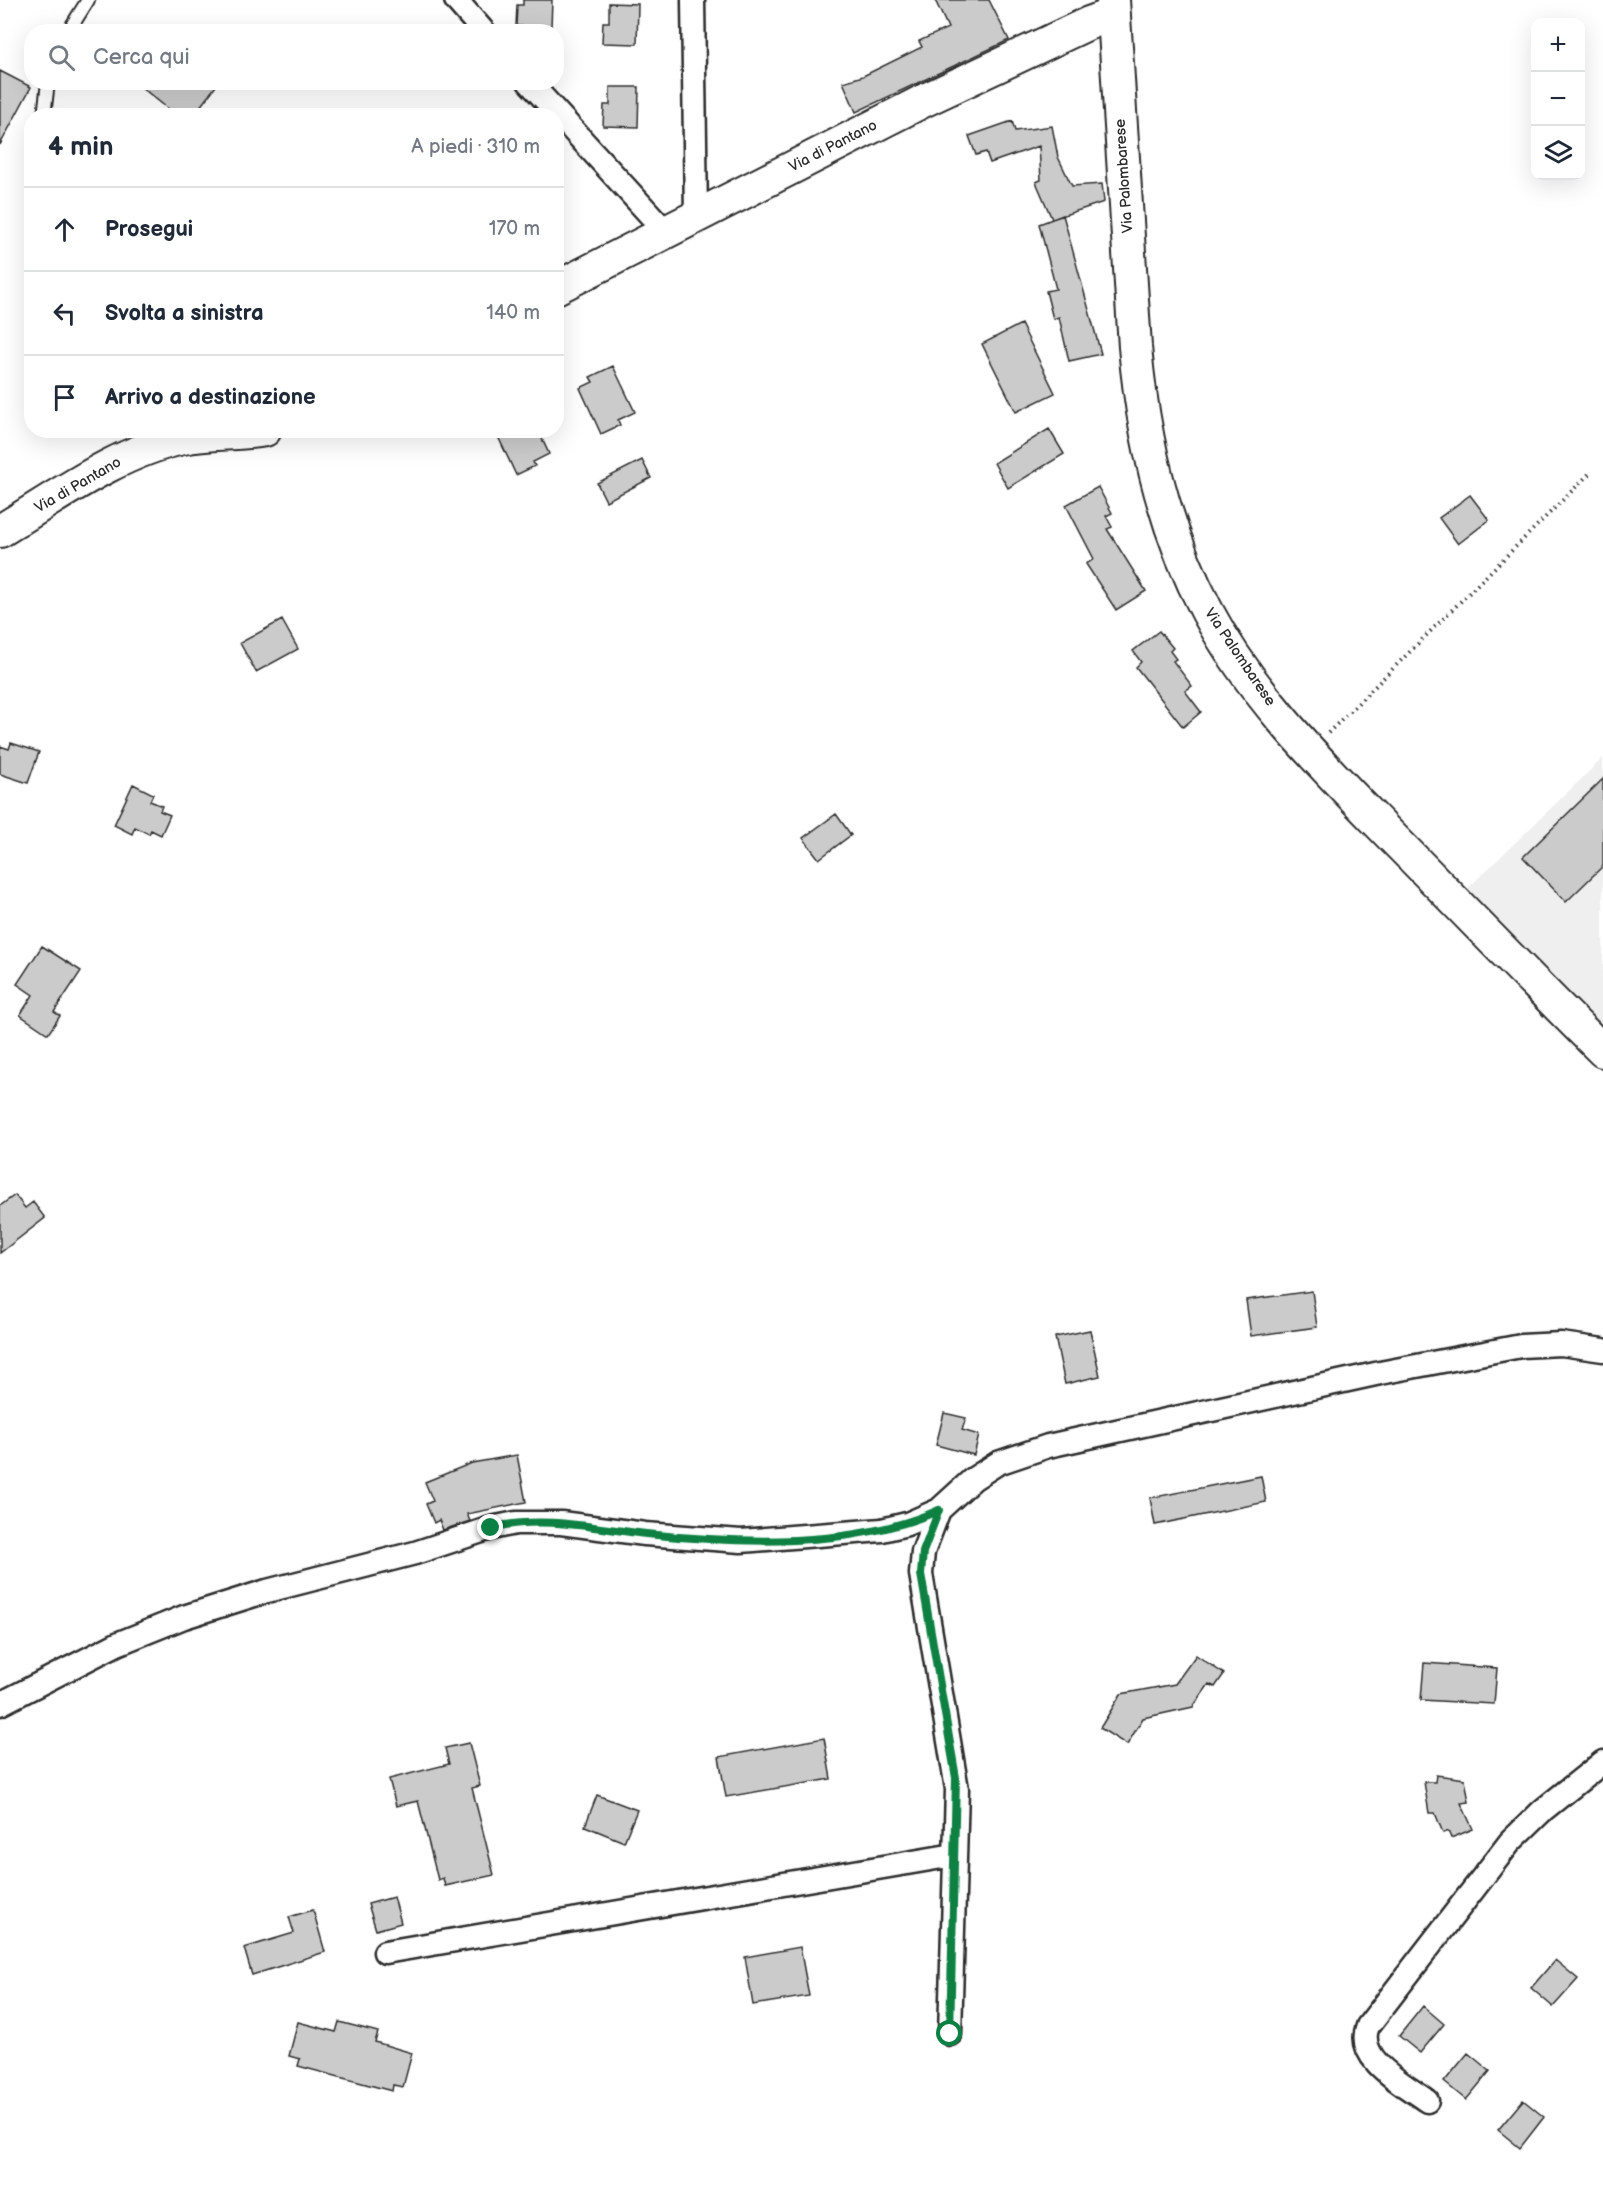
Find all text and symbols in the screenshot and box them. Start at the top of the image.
map controls [1531,18,1585,180]
button: + [1531,18,1585,72]
search box [24,24,564,90]
icon: search [45,41,78,74]
text: Cerca qui [93,44,190,71]
button: − [1531,72,1585,126]
street label: Via di Pantano [786,116,880,176]
street label: Via Palombarese [1111,118,1137,234]
button: layers [1531,126,1585,180]
text: 4 min [48,132,113,163]
text: A piedi · 310 m [411,135,540,159]
icon: ahead [48,213,81,246]
text: Prosegui [105,216,193,243]
text: 170 m [489,217,540,241]
icon: left [48,297,81,330]
text: Svolta a sinistra [105,300,264,327]
text: 140 m [486,301,540,325]
icon: arrive [48,381,81,414]
text: Arrivo a destinazione [105,384,316,411]
street label: Via di Pantano [31,453,125,517]
street label: Via Palombarese [1200,604,1280,710]
route end [477,1514,503,1540]
route start [936,2020,962,2046]

